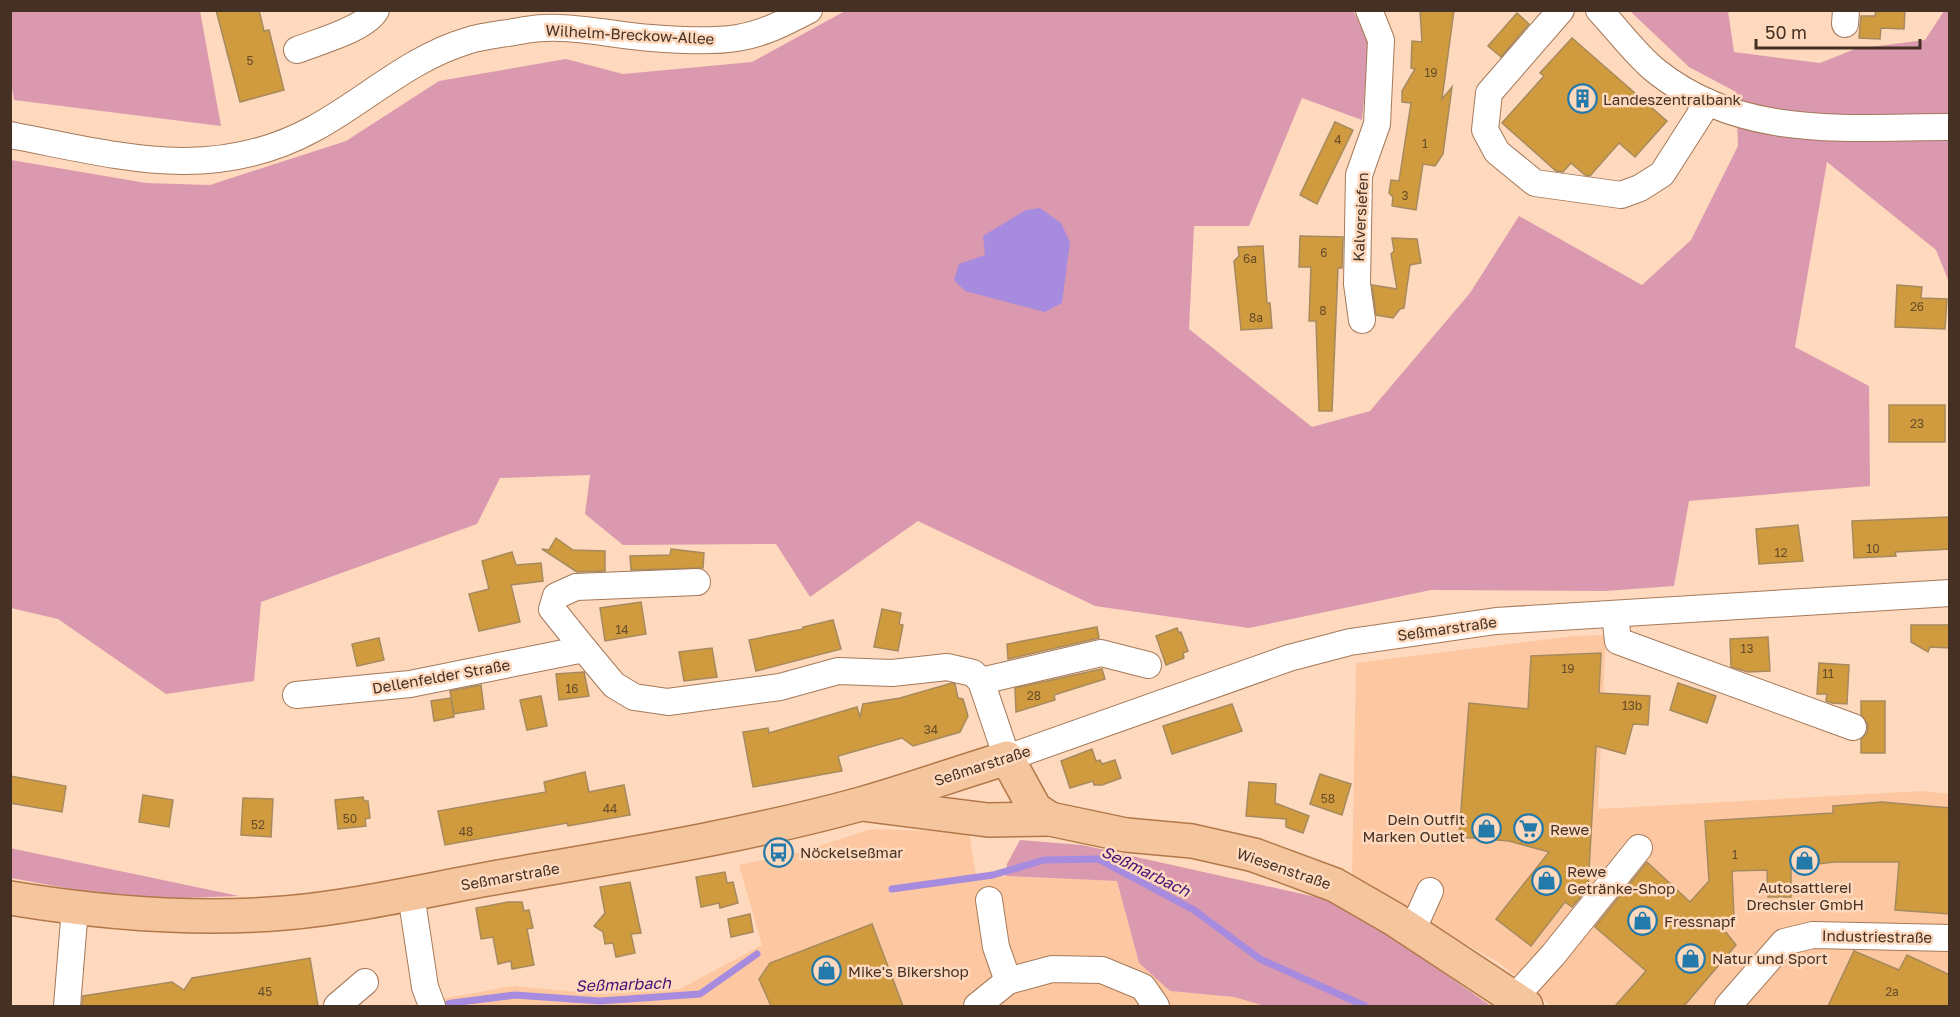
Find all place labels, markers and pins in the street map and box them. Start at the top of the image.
building icon: Landeszentralbank [1566,83,1598,115]
place label: Landeszentralbank [1603,90,1742,108]
place label: Dein Outfit Marken Outlet [1362,810,1465,845]
shop icon: Dein Outfit Marken Outlet [1470,812,1502,844]
supermarket icon: Rewe [1513,813,1545,845]
place label: Rewe [1550,820,1590,838]
bus stop icon: Nöckelseßmar [763,836,795,868]
place label: Nöckelseßmar [800,843,903,861]
shop icon: Autosattlerei Drechsler GmbH [1789,844,1821,876]
place label: Rewe Getränke-Shop [1567,862,1675,897]
shop icon: Rewe Getränke-Shop [1530,864,1562,896]
place label: Autosattlerei Drechsler GmbH [1746,878,1864,913]
shop icon: Fressnapf [1627,905,1659,937]
place label: Fressnapf [1664,912,1736,930]
shop icon: Natur und Sport [1675,942,1707,974]
place label: Natur und Sport [1712,949,1828,967]
shop icon: Mike's Bikershop [811,955,843,987]
place label: Mike's Bikershop [848,962,969,980]

